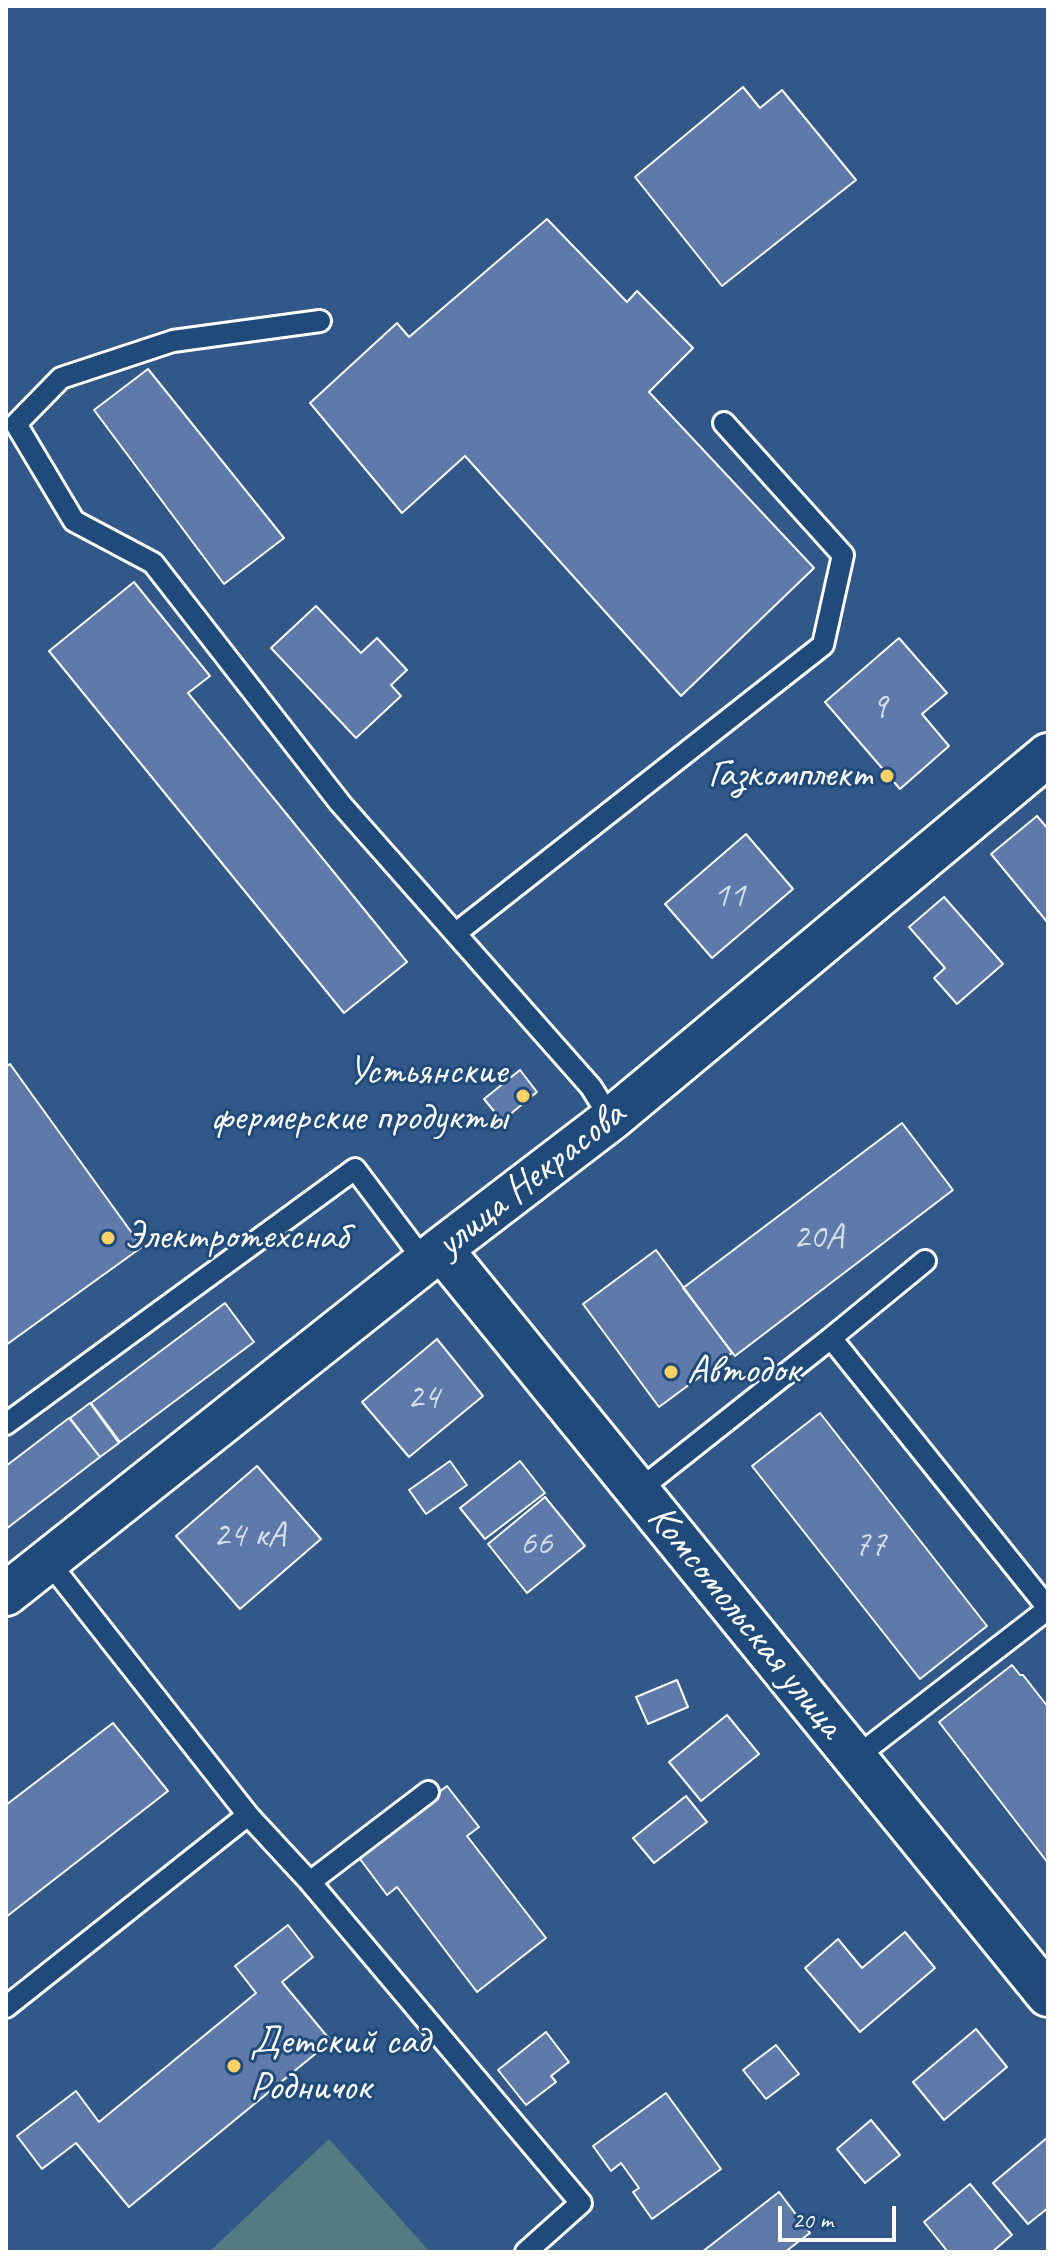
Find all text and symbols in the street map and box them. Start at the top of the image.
house number: 9 [871,686,887,730]
place label: Газкомплект [708,752,871,800]
marker: Газкомплект [878,767,896,785]
house number: 11 [713,875,745,919]
place label: Устьянские фермерские продукты [211,1049,507,1143]
marker: Устьянские фермерские продукты [514,1087,532,1105]
street label: улица Некрасова [427,1091,635,1269]
place label: Электротехснаб [124,1214,347,1262]
house number: 20А [793,1217,843,1261]
marker: Электротехснаб [99,1229,117,1247]
place label: Автодок [687,1348,800,1396]
marker: Автодок [662,1363,680,1381]
house number: 24 [407,1377,439,1421]
street label: Комсомольская улица [636,1496,854,1748]
house number: 24 кА [213,1515,285,1559]
house number: 66 [520,1523,552,1567]
house number: 77 [854,1524,886,1568]
place label: Детский сад Родничок [250,2019,429,2113]
marker: Детский сад Родничок [225,2057,243,2075]
scale bar [782,2190,900,2240]
text: 20 m [792,2205,833,2235]

